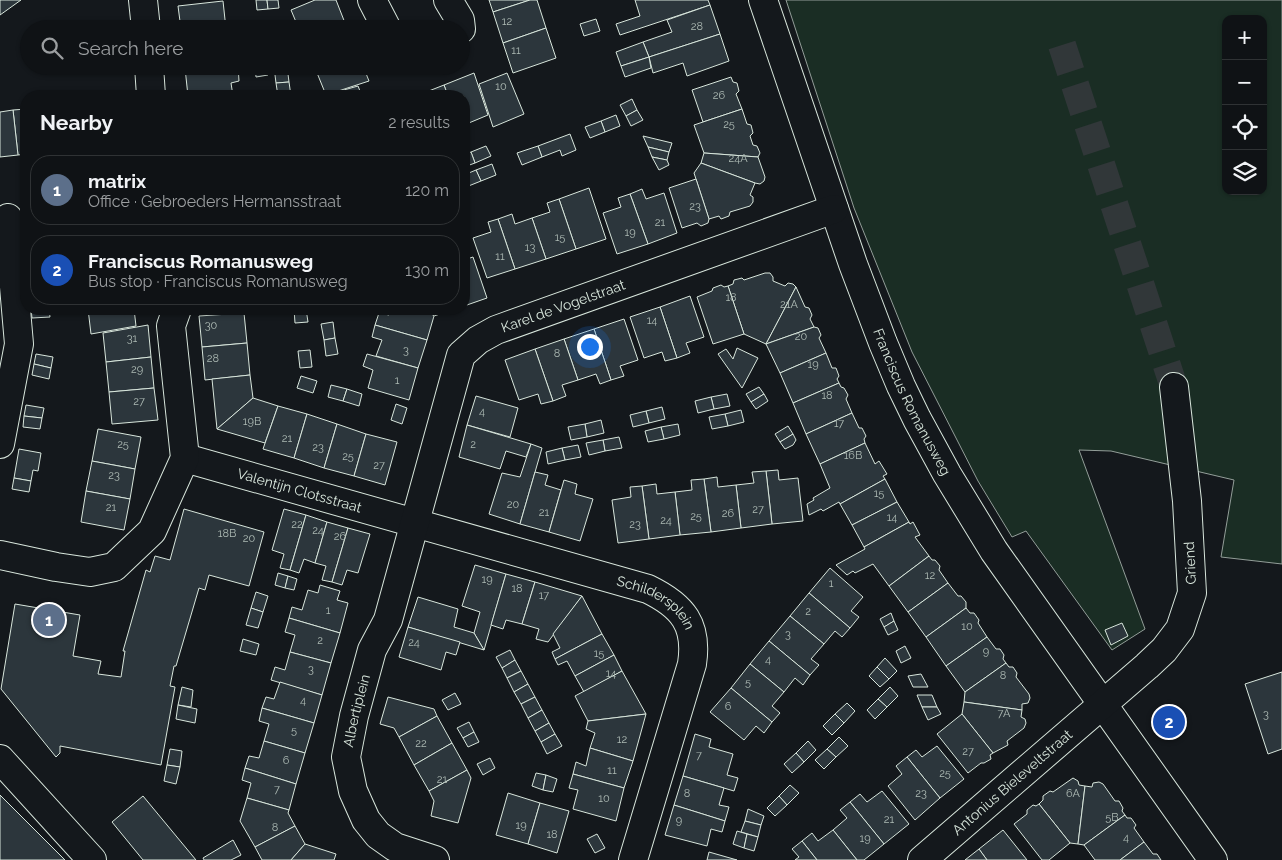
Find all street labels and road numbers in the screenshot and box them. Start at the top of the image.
street label: Karel de Vogelstraat [499,276,627,336]
street label: Franciscus Romanusweg [870,326,954,478]
street label: Valentijn Clotsstraat [235,465,364,516]
street label: Griend [1181,541,1199,585]
street label: Schildersplein [615,573,698,632]
street label: Albertiplein [340,672,373,749]
street label: Antonius Bieleveltstraat [949,726,1076,838]

